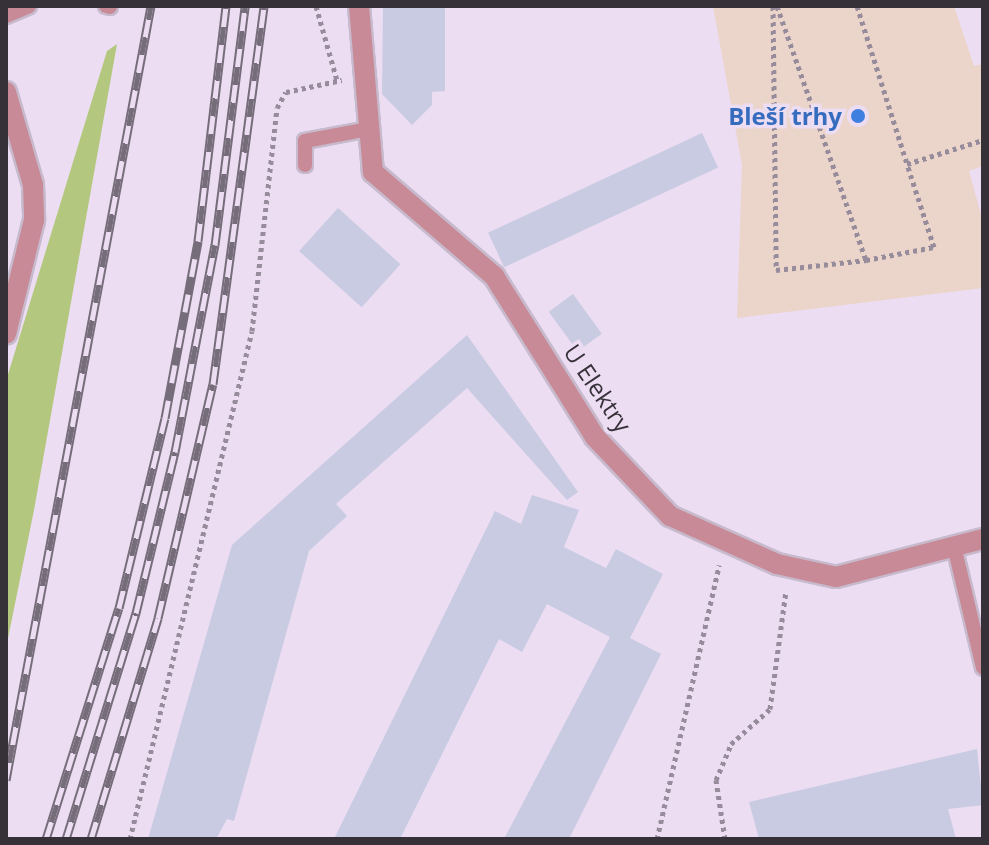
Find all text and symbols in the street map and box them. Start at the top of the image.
place label: Bleší trhy [728,102,842,130]
marker: Bleší trhy [849,107,867,125]
street label: U Elektry [558,339,638,437]

